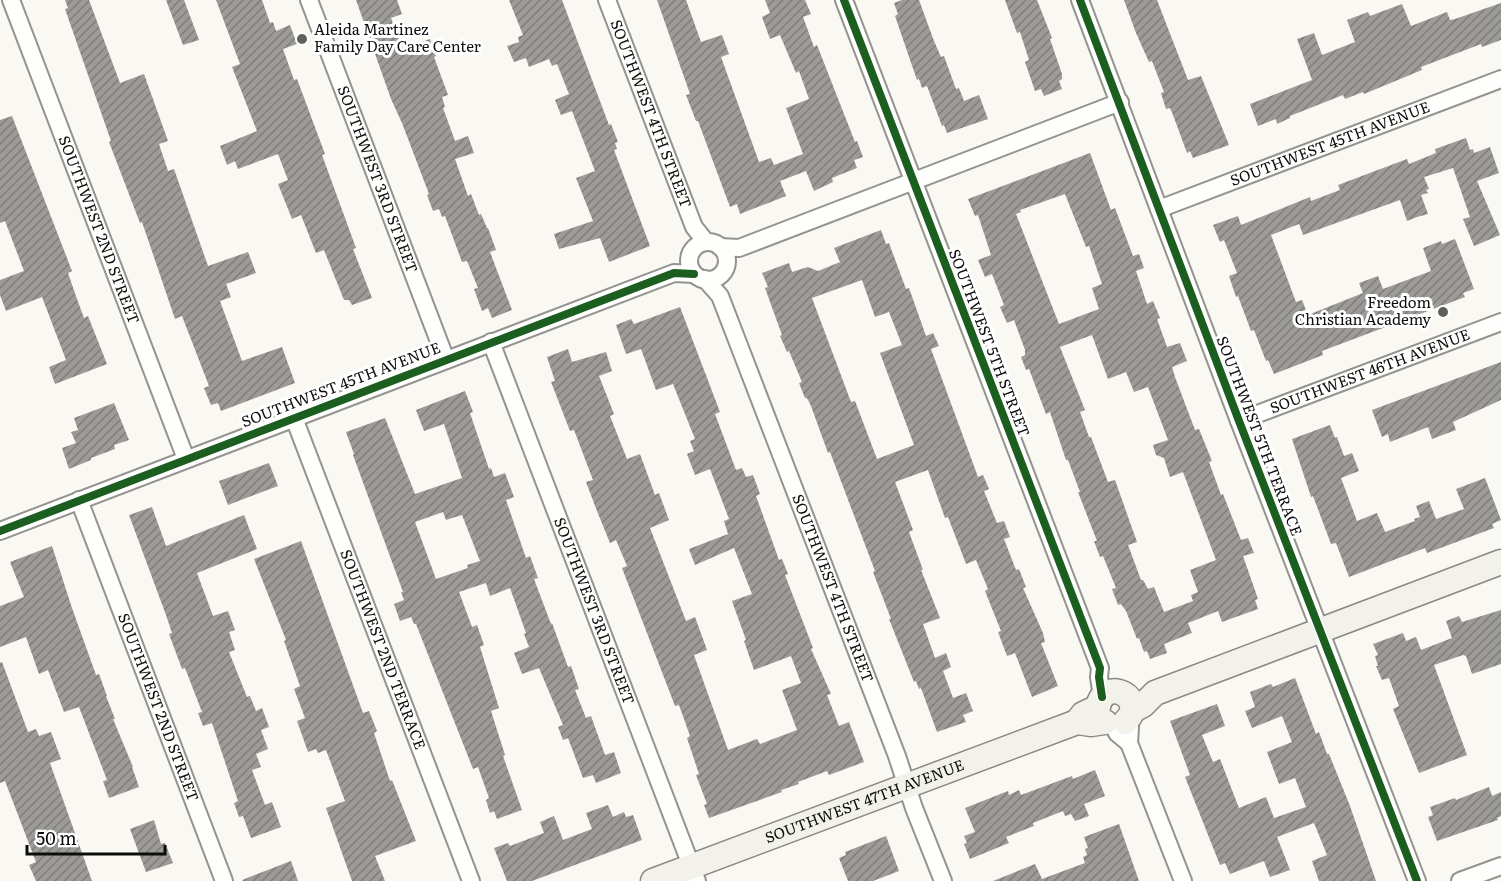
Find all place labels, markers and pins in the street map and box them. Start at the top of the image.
place label: Aleida Martinez Family Day Care Center [314,17,481,57]
marker: Aleida Martinez Family Day Care Center [295,32,309,46]
place label: Freedom Christian Academy [1295,290,1431,330]
marker: Freedom Christian Academy [1436,305,1450,319]

